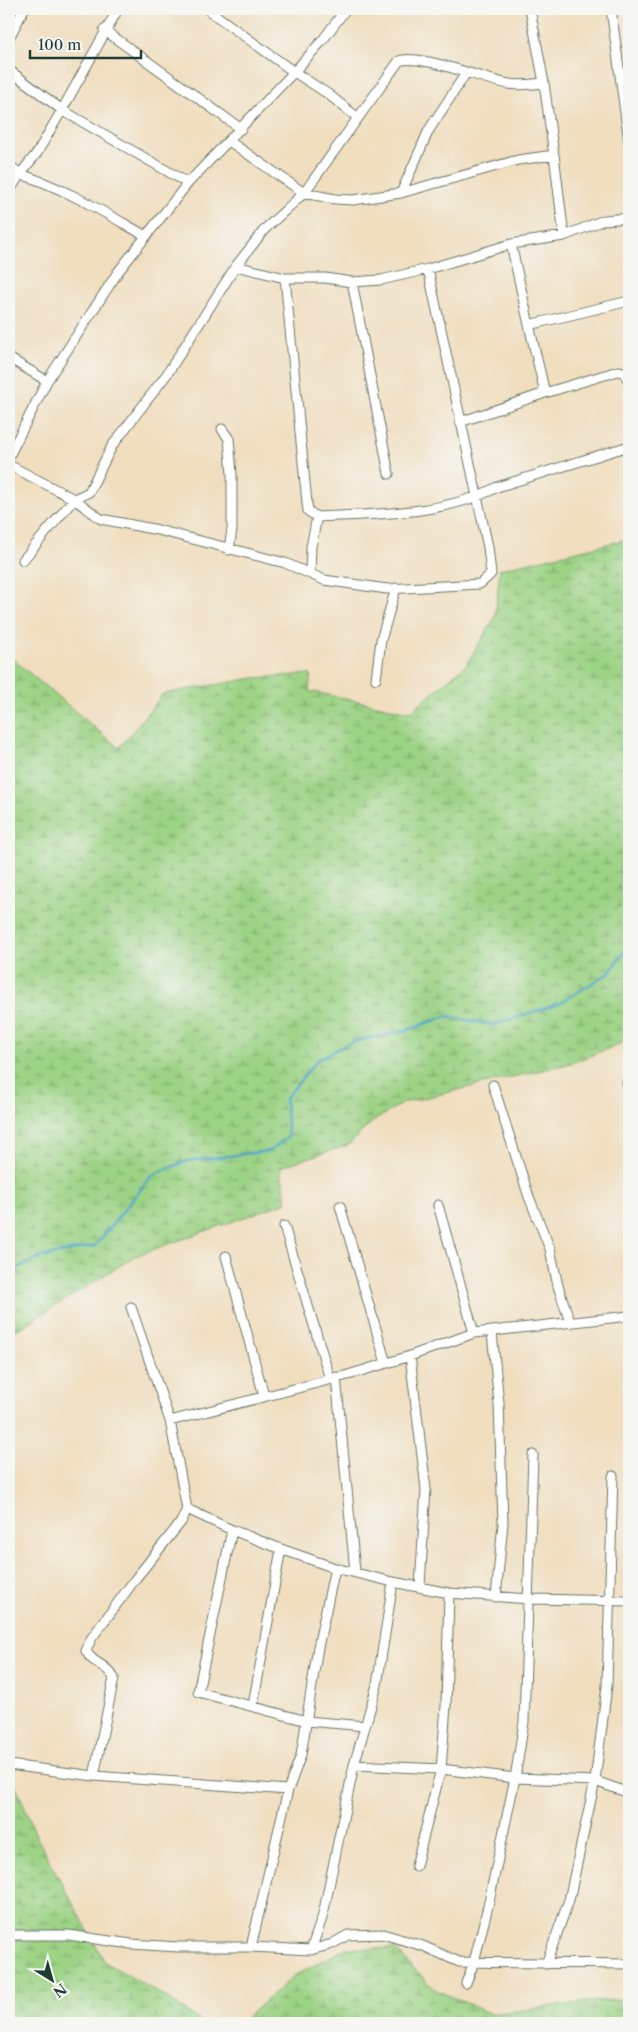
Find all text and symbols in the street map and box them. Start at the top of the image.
scale bar [30,28,141,60]
text: 100 m [38,35,81,54]
north arrow [28,1954,78,2004]
text: N [50,1980,70,2001]

